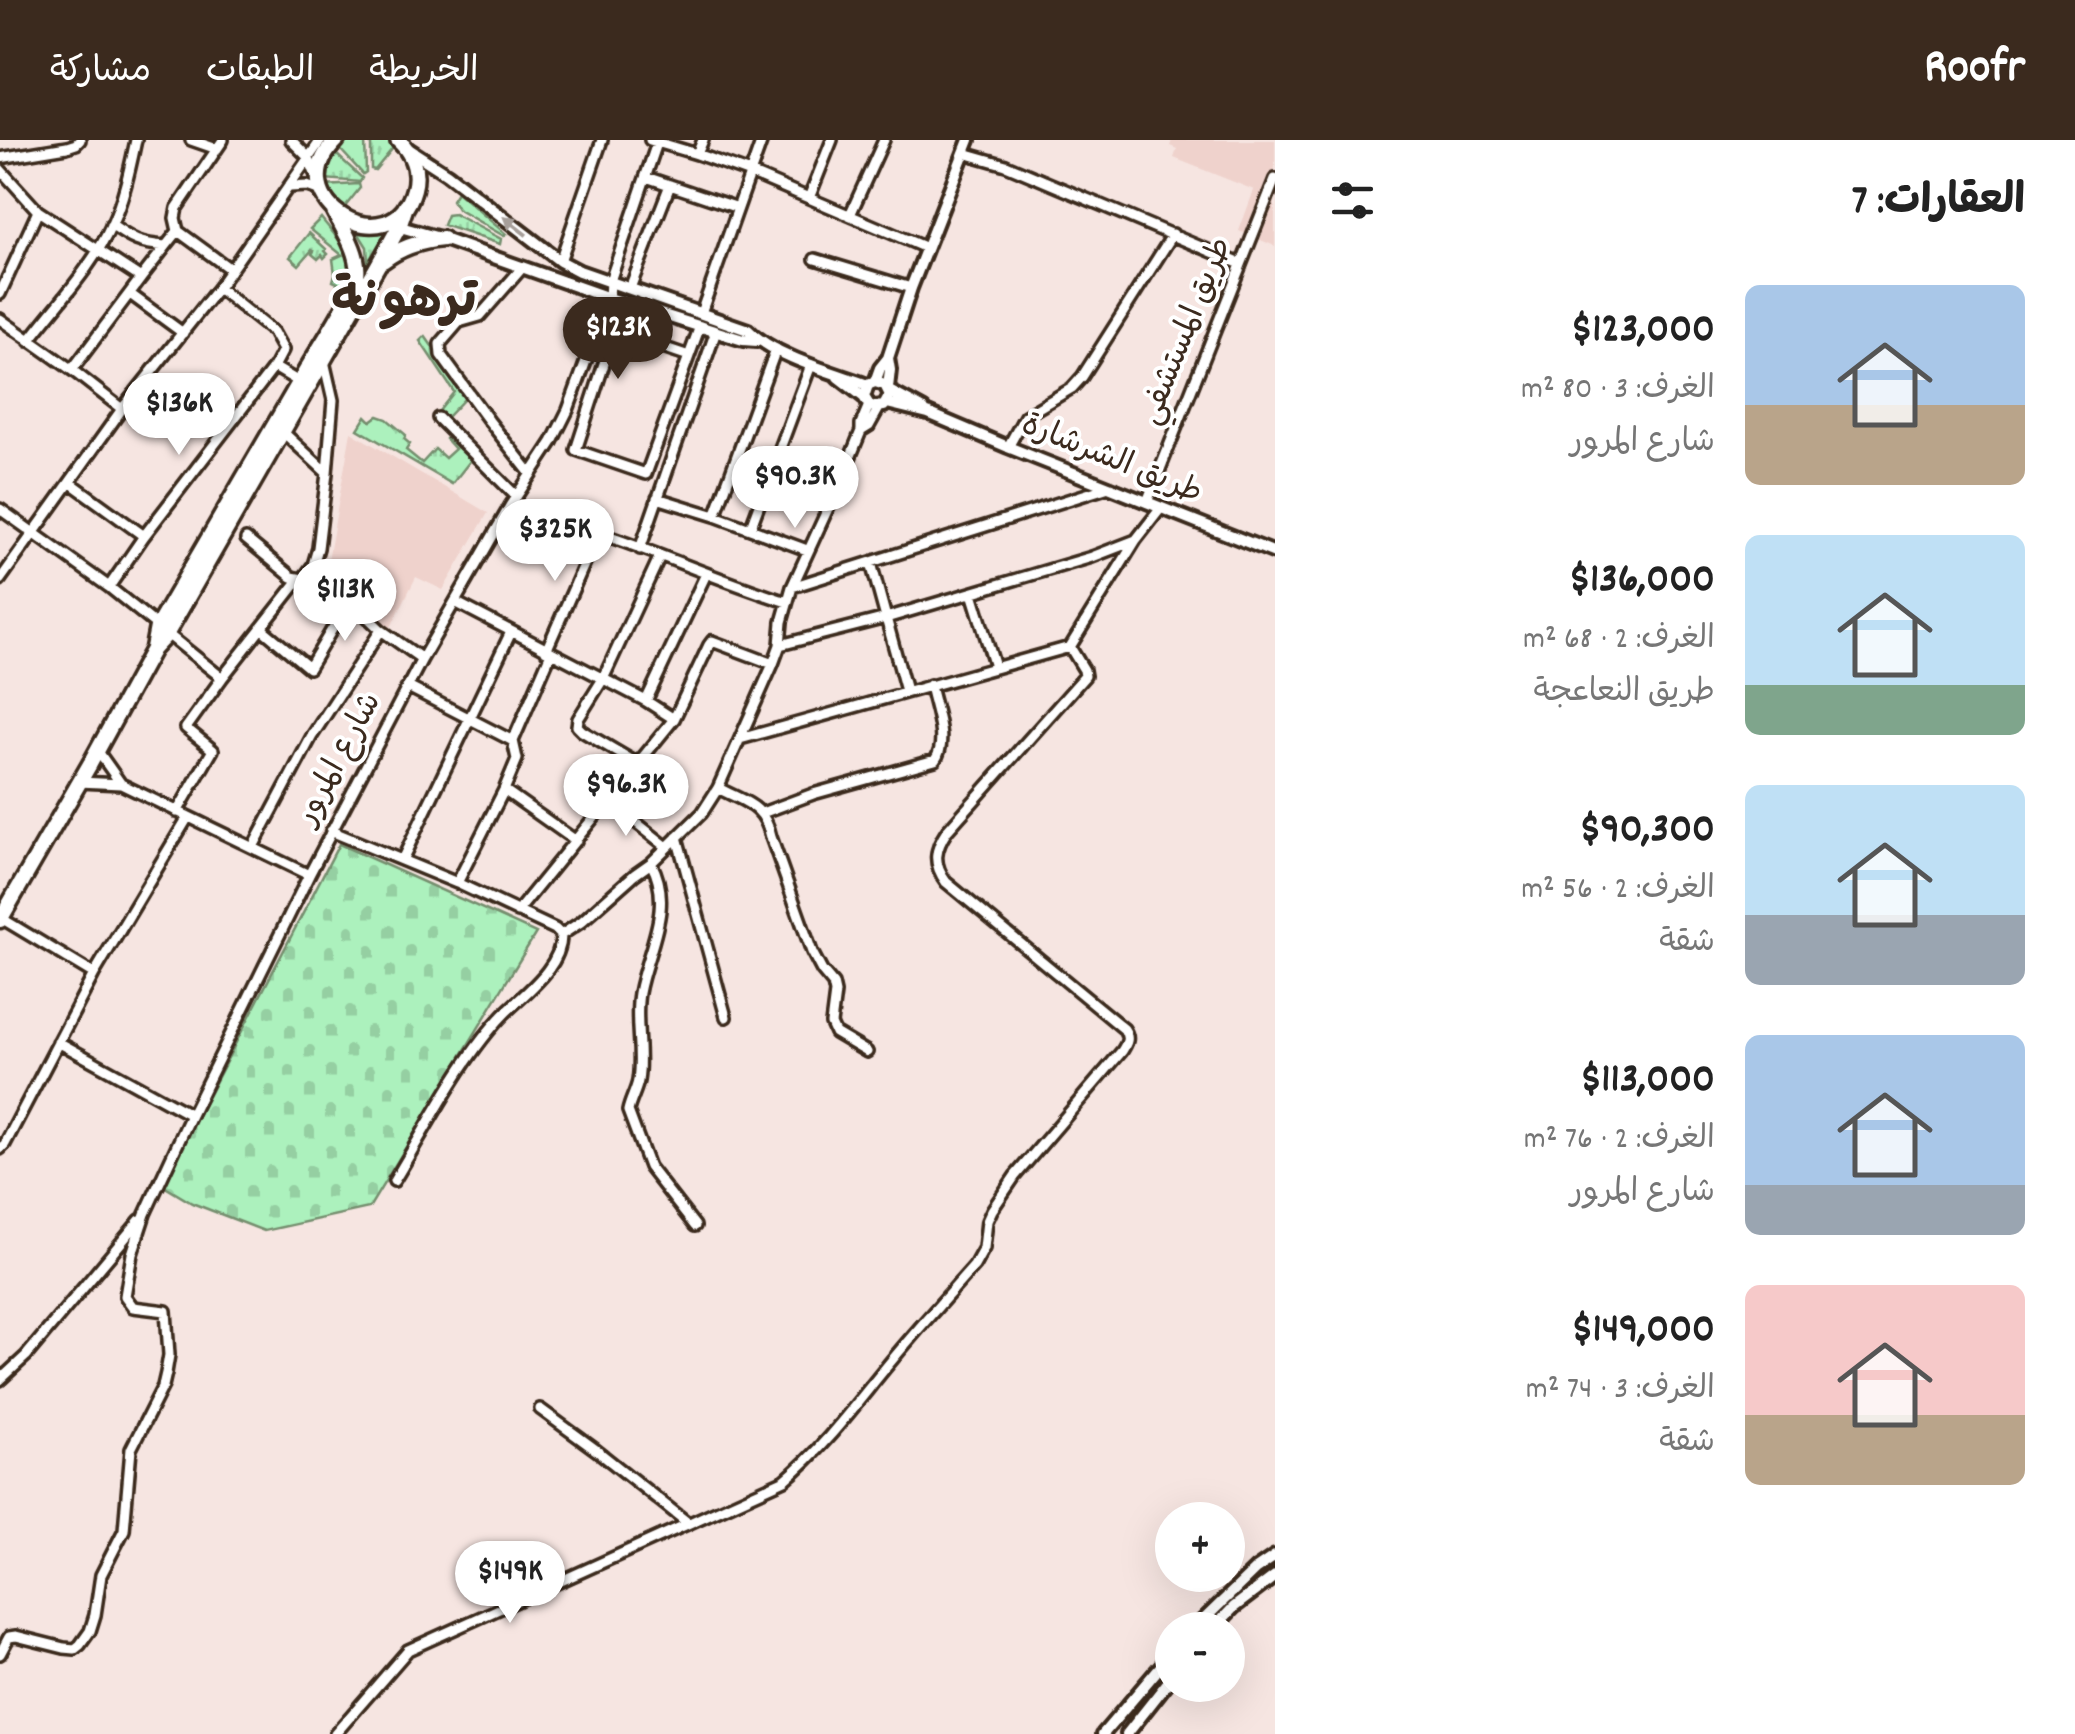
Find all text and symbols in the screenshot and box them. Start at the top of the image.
text: Roofr [1924,36,2025,105]
text: مشاركة [50,48,151,98]
text: الطبقات [206,48,314,98]
text: الخريطة [369,48,479,98]
icon: filters [1325,173,1380,228]
text: العقارات: 7 [1852,174,2025,234]
one-way arrow [502,216,528,237]
street label: طريق المستشفي [1129,231,1247,433]
district label: ترهونة [331,268,479,342]
pin: $123K [548,297,688,382]
text: $123,000 [1571,302,1715,362]
text: $123K [585,306,651,352]
icon: home [1825,325,1945,445]
text: الغرف: 3 · 80 m² [1521,368,1715,414]
pin: $136K [109,373,249,458]
text: $136K [145,382,213,428]
street label: طريق الشرشارة [1014,404,1208,518]
text: شارع المرور [1570,421,1715,467]
pin: $90.3K [714,446,876,531]
text: $90.3K [754,455,836,501]
pin: $325K [485,499,625,584]
text: $325K [518,508,592,554]
text: $136,000 [1569,552,1715,612]
pin: $113K [275,559,415,644]
text: $113K [315,568,375,614]
icon: home [1825,575,1945,695]
text: الغرف: 2 · 68 m² [1523,618,1715,664]
text: طريق النعاعجة [1533,671,1715,717]
street label: شارع المرور [285,685,395,837]
pin: $96.3K [545,754,707,839]
text: $96.3K [586,763,666,809]
text: $90,300 [1579,802,1715,862]
icon: home [1825,825,1945,945]
text: الغرف: 2 · 56 m² [1521,868,1715,914]
text: شقة [1659,921,1715,967]
text: $113,000 [1580,1052,1715,1112]
icon: home [1825,1075,1945,1195]
text: الغرف: 2 · 76 m² [1524,1118,1715,1164]
text: شارع المرور [1570,1171,1715,1217]
text: $149,000 [1571,1302,1715,1362]
icon: home [1825,1325,1945,1445]
text: الغرف: 3 · 74 m² [1526,1368,1715,1414]
text: شقة [1659,1421,1715,1467]
map controls [1155,1502,1245,1702]
button: + [1155,1502,1245,1592]
pin: $149K [440,1541,580,1626]
text: $149K [477,1550,543,1596]
button: − [1155,1612,1245,1702]

